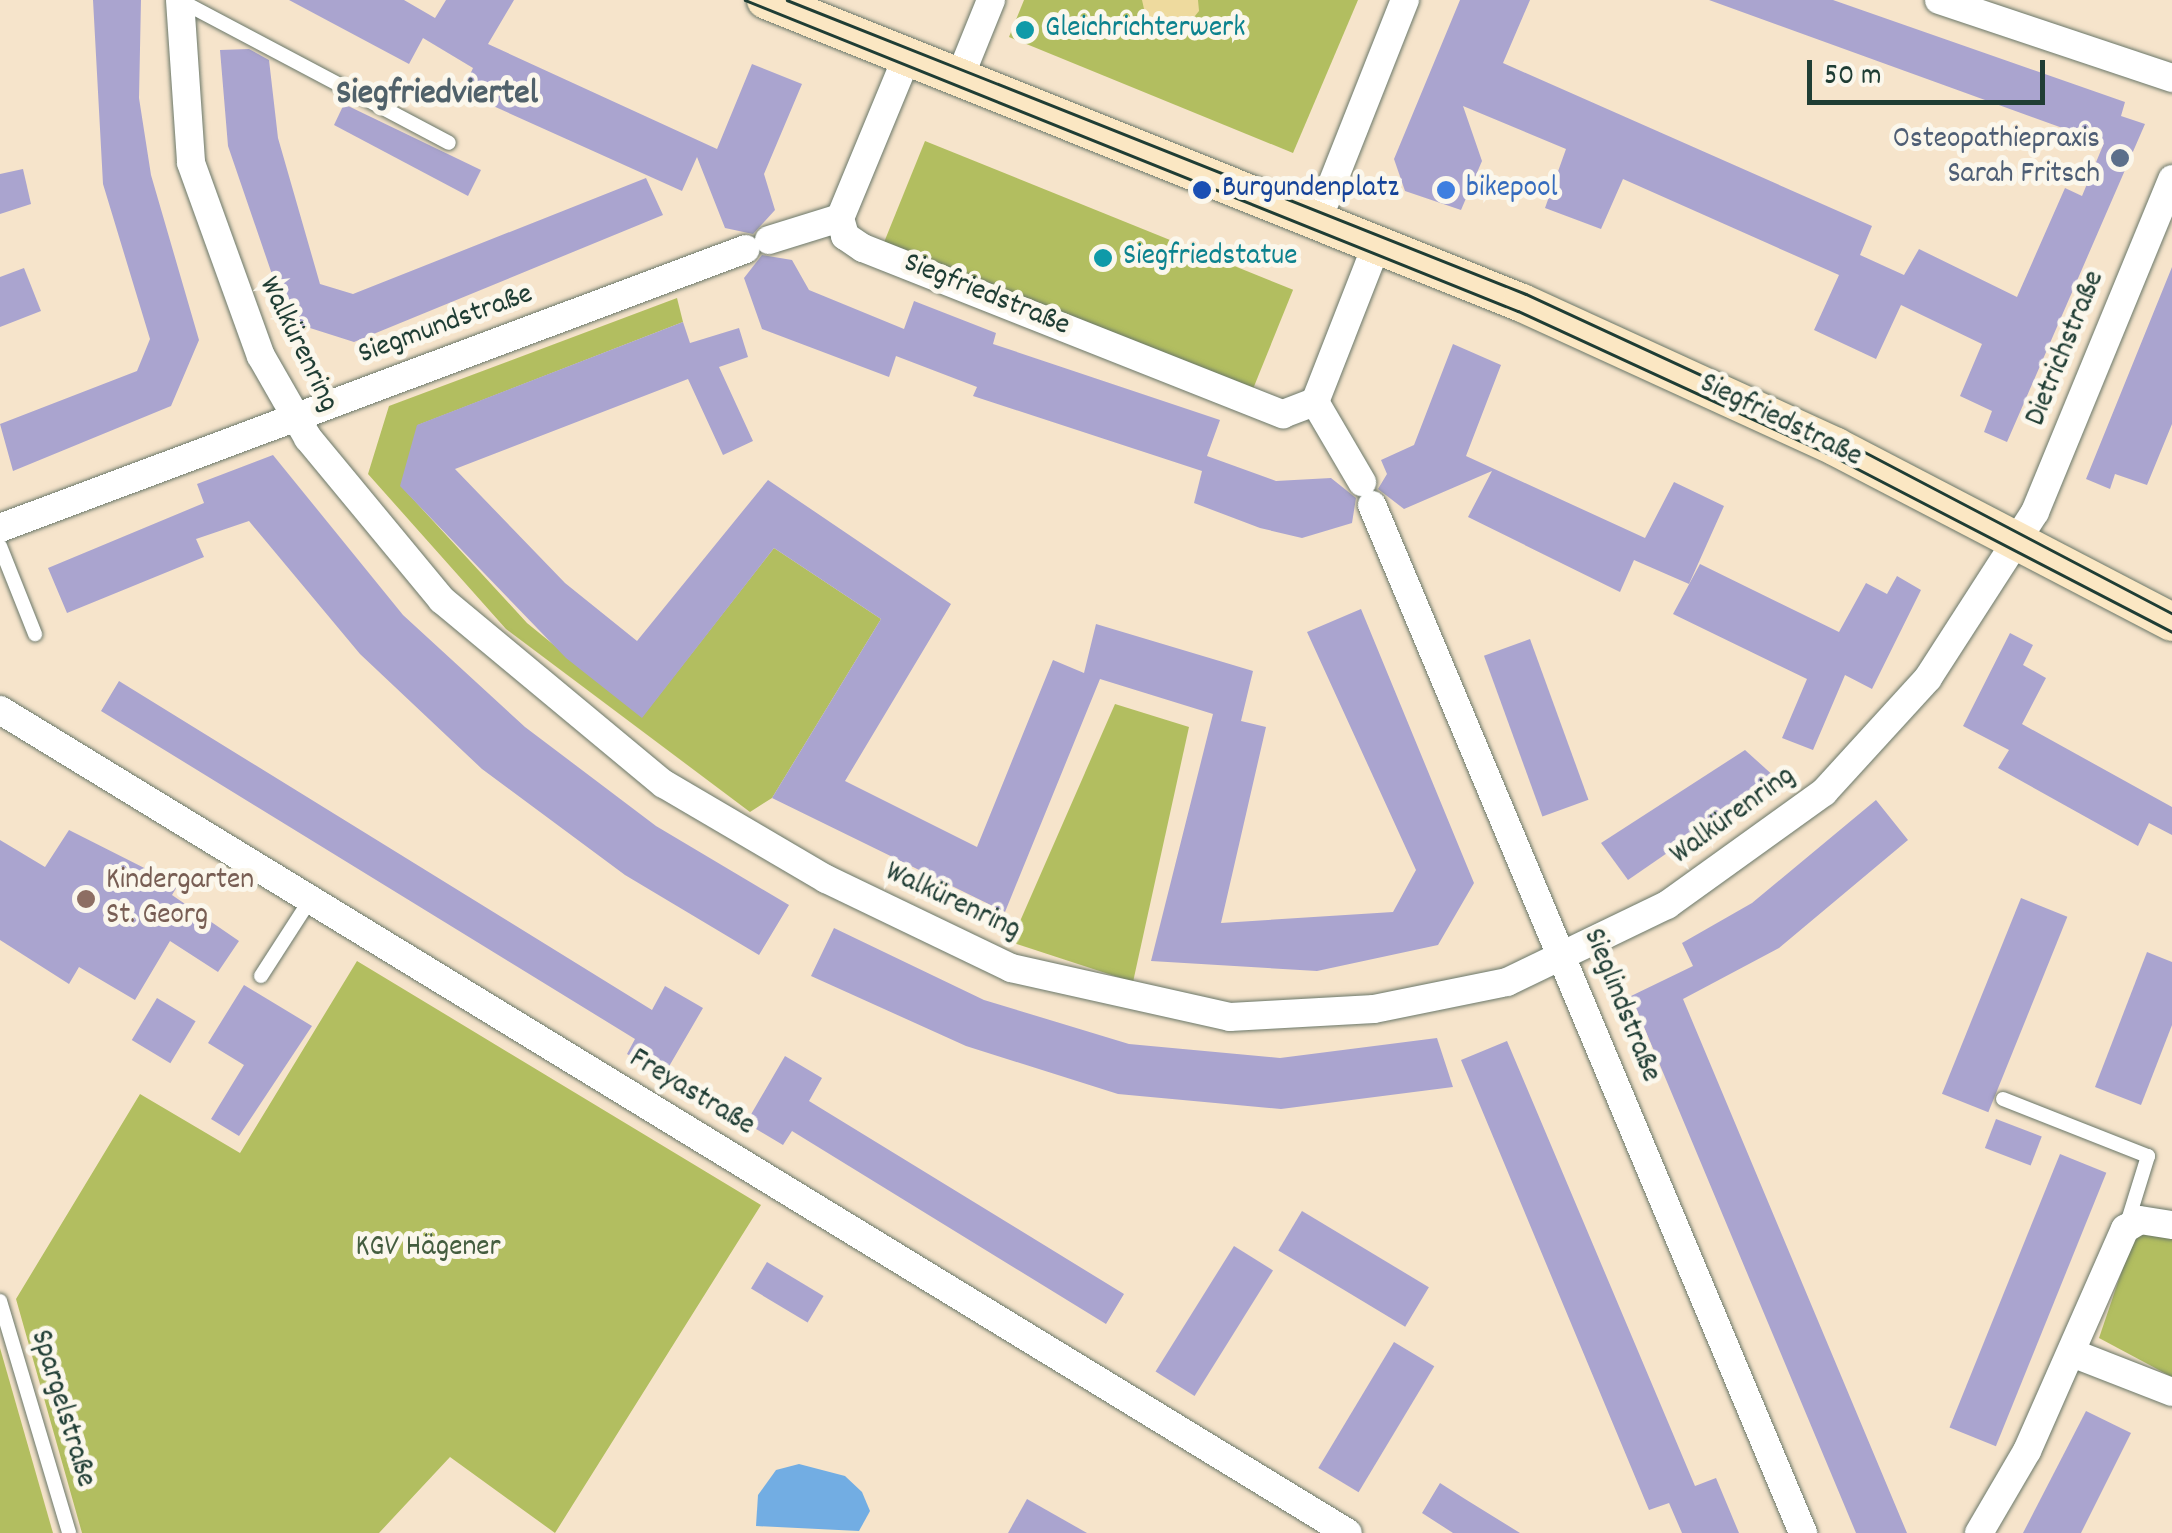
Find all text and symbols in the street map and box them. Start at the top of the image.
place label: Gleichrichterwerk [1045,12,1246,48]
marker: Gleichrichterwerk [1014,19,1036,41]
scale bar [1812,40,2050,102]
text: 50 m [1824,56,1882,99]
district label: Siegfriedviertel [336,74,538,116]
place label: Osteopathiepraxis Sarah Fritsch [1893,123,2100,194]
marker: Osteopathiepraxis Sarah Fritsch [2109,147,2131,169]
place label: Burgundenplatz [1222,172,1399,208]
place label: bikepool [1466,172,1558,208]
marker: Burgundenplatz [1191,179,1213,201]
marker: bikepool [1435,179,1457,201]
place label: Siegfriedstatue [1123,240,1297,276]
street label: Siegfriedstraße [898,246,1074,346]
marker: Siegfriedstatue [1092,247,1114,269]
street label: Dietrichstraße [2020,266,2114,432]
street label: Walkürenring [249,272,345,418]
street label: Siegmundstraße [354,278,538,374]
street label: Siegfriedstraße [1693,367,1867,477]
street label: Walkürenring [1665,760,1803,874]
street label: Walkürenring [878,856,1026,950]
place label: Kindergarten St. Georg [106,864,254,934]
marker: Kindergarten St. Georg [75,888,97,910]
street label: Sieglindstraße [1573,924,1667,1088]
street label: Freyastraße [622,1042,760,1146]
park label: KGV Hägener [355,1231,501,1267]
street label: Spargelstraße [20,1326,102,1492]

